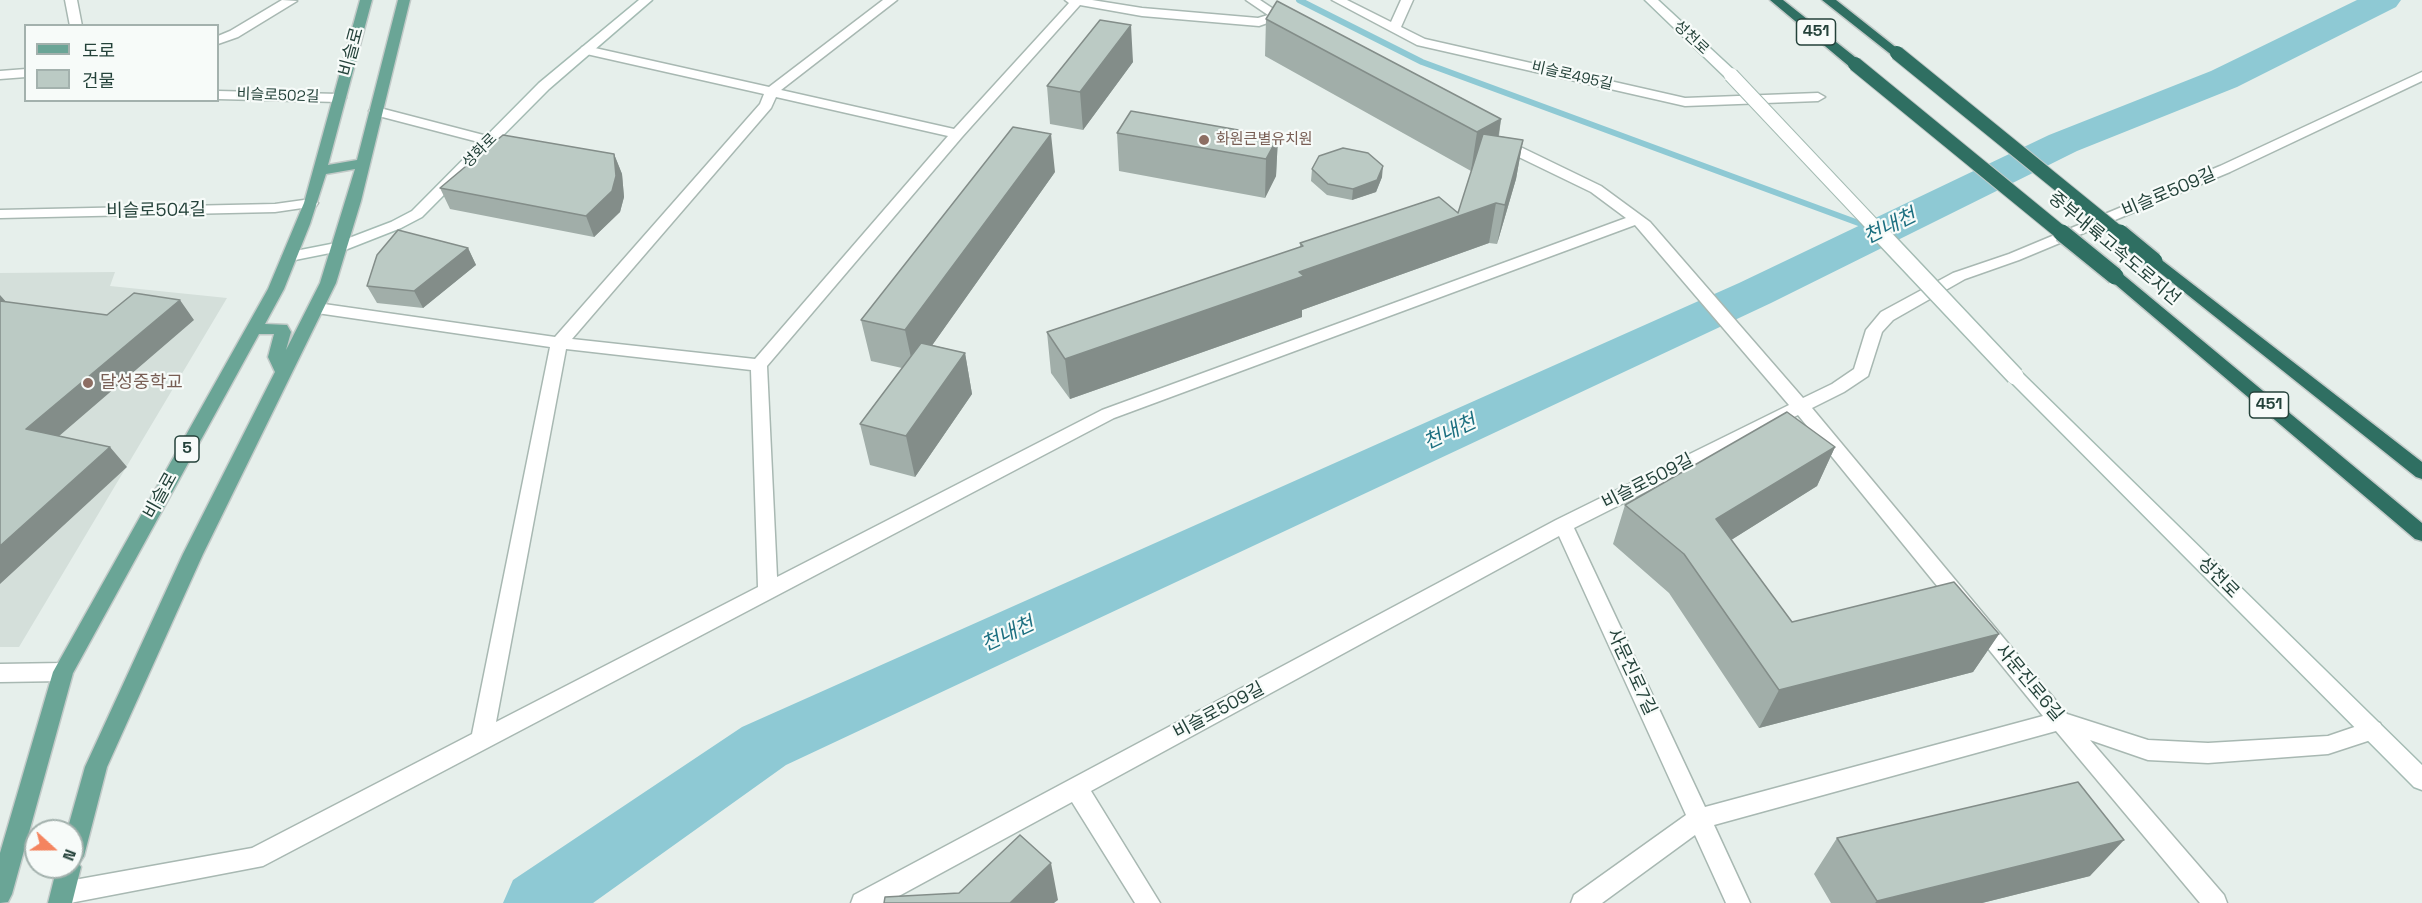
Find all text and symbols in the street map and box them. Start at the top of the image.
street label: 성천로 [1670,17,1712,59]
road number: 451 [1796,19,1836,45]
legend [24,24,219,102]
street label: 비슬로 [335,25,369,79]
text: 도로 [82,39,115,62]
street label: 비슬로495길 [1530,58,1614,94]
text: 건물 [82,69,115,92]
street label: 비슬로502길 [236,86,320,106]
street label: 성화로 [459,130,501,172]
place label: 화원큰별유치원 [1216,131,1313,149]
marker: 화원큰별유치원 [1197,133,1211,147]
street label: 비슬로509길 [2119,164,2219,222]
street label: 중부내륙고속도로지선 [2044,188,2184,310]
street label: 비슬로504길 [106,199,206,223]
water label: 천내천 [1860,204,1920,250]
place label: 달성중학교 [100,372,183,394]
marker: 달성중학교 [81,376,95,390]
road number: 451 [2250,392,2288,418]
water label: 천내천 [1420,410,1480,456]
road number: 5 [175,436,199,462]
street label: 비슬로509길 [1599,450,1697,514]
street label: 비슬로 [140,469,182,523]
street label: 성천로 [2193,553,2243,603]
water label: 천내천 [978,612,1038,658]
street label: 사문진로7길 [1602,625,1660,719]
street label: 사문진로6길 [1991,640,2067,726]
street label: 비슬로509길 [1170,678,1268,744]
north arrow [24,819,84,879]
text: N [58,846,81,864]

